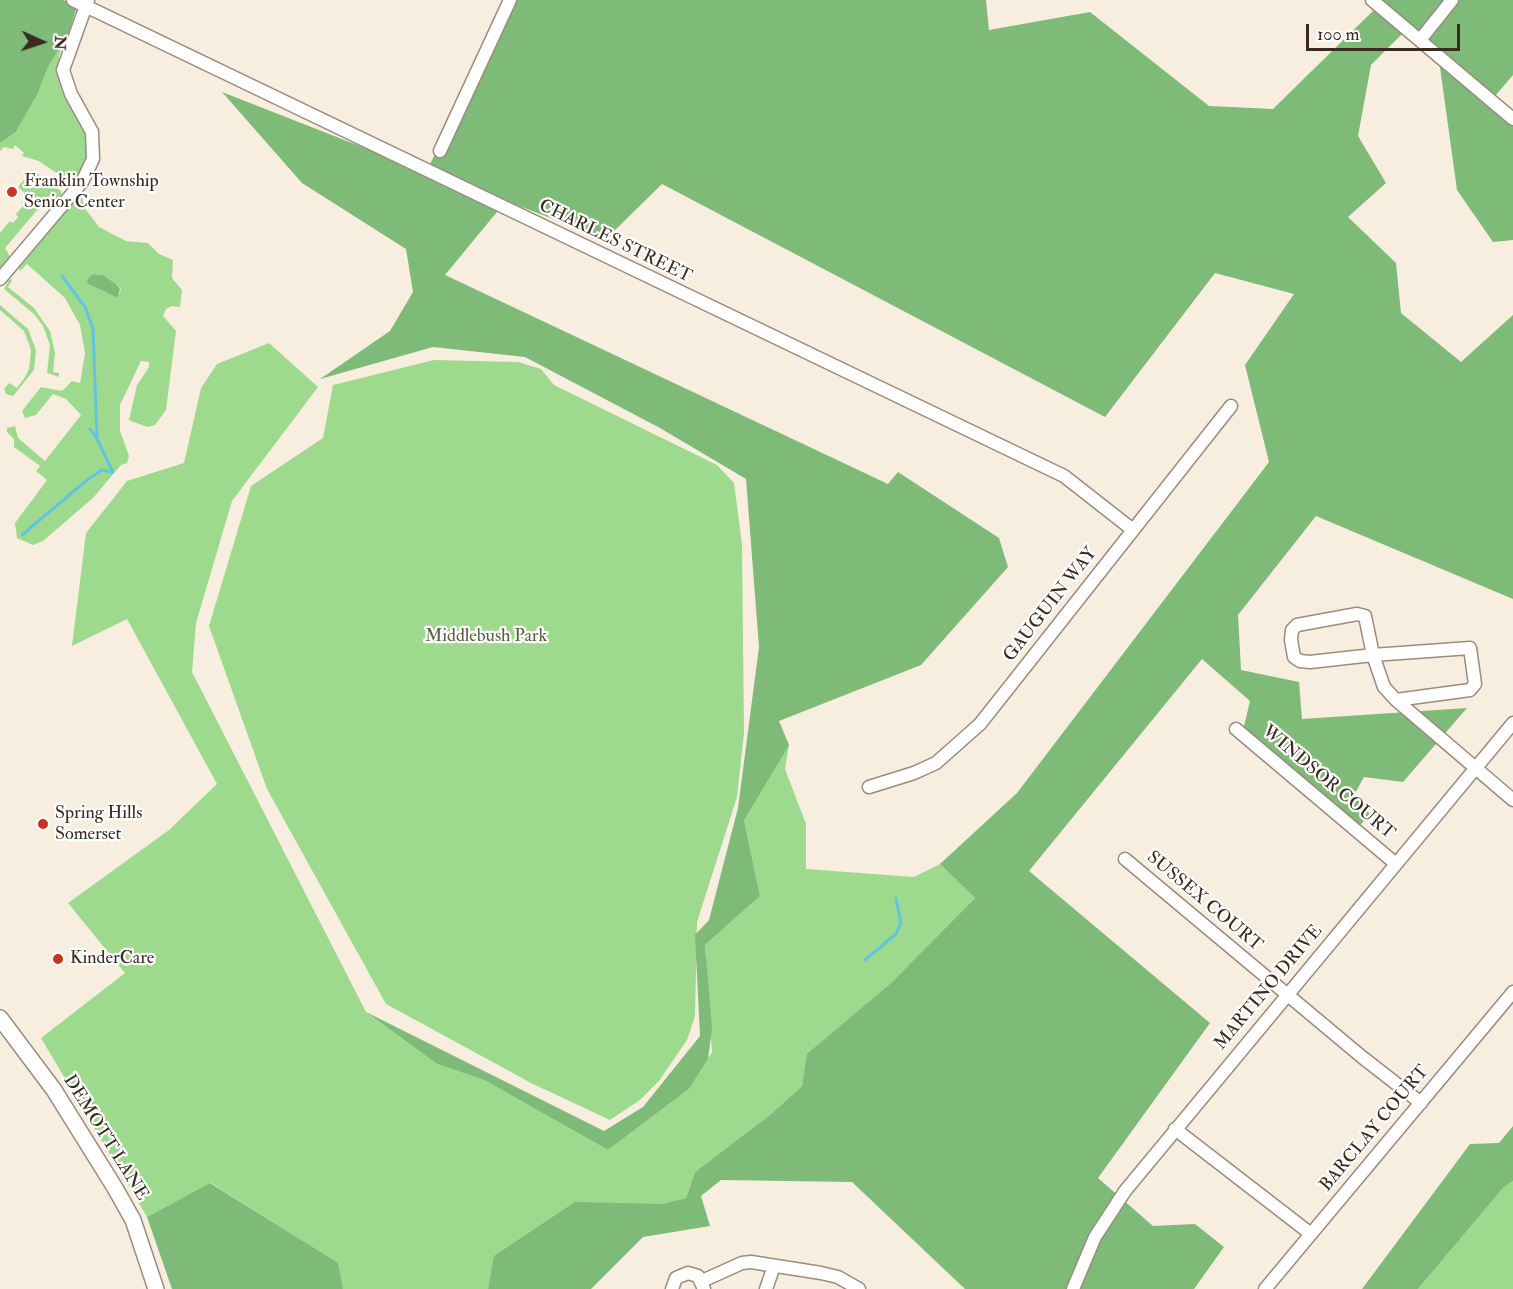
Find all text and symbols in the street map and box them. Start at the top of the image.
north arrow [12,12,72,72]
scale bar [1309,12,1464,50]
text: 100 m [1317,23,1360,46]
text: N [50,35,70,51]
place label: Franklin Township Senior Center [24,171,159,213]
marker: Franklin Township Senior Center [5,185,19,199]
street label: CHARLES STREET [535,196,695,288]
street label: GAUGUIN WAY [1000,544,1102,666]
park label: Middlebush Park [425,626,547,648]
street label: WINDSOR COURT [1257,721,1399,845]
place label: Spring Hills Somerset [55,803,142,846]
marker: Spring Hills Somerset [36,817,50,831]
street label: SUSSEX COURT [1142,847,1266,957]
street label: MARTINO DRIVE [1210,921,1328,1055]
place label: KinderCare [70,948,154,970]
marker: KinderCare [51,952,65,966]
street label: BARCLAY COURT [1316,1062,1434,1196]
street label: DEMOTT LANE [58,1071,152,1205]

